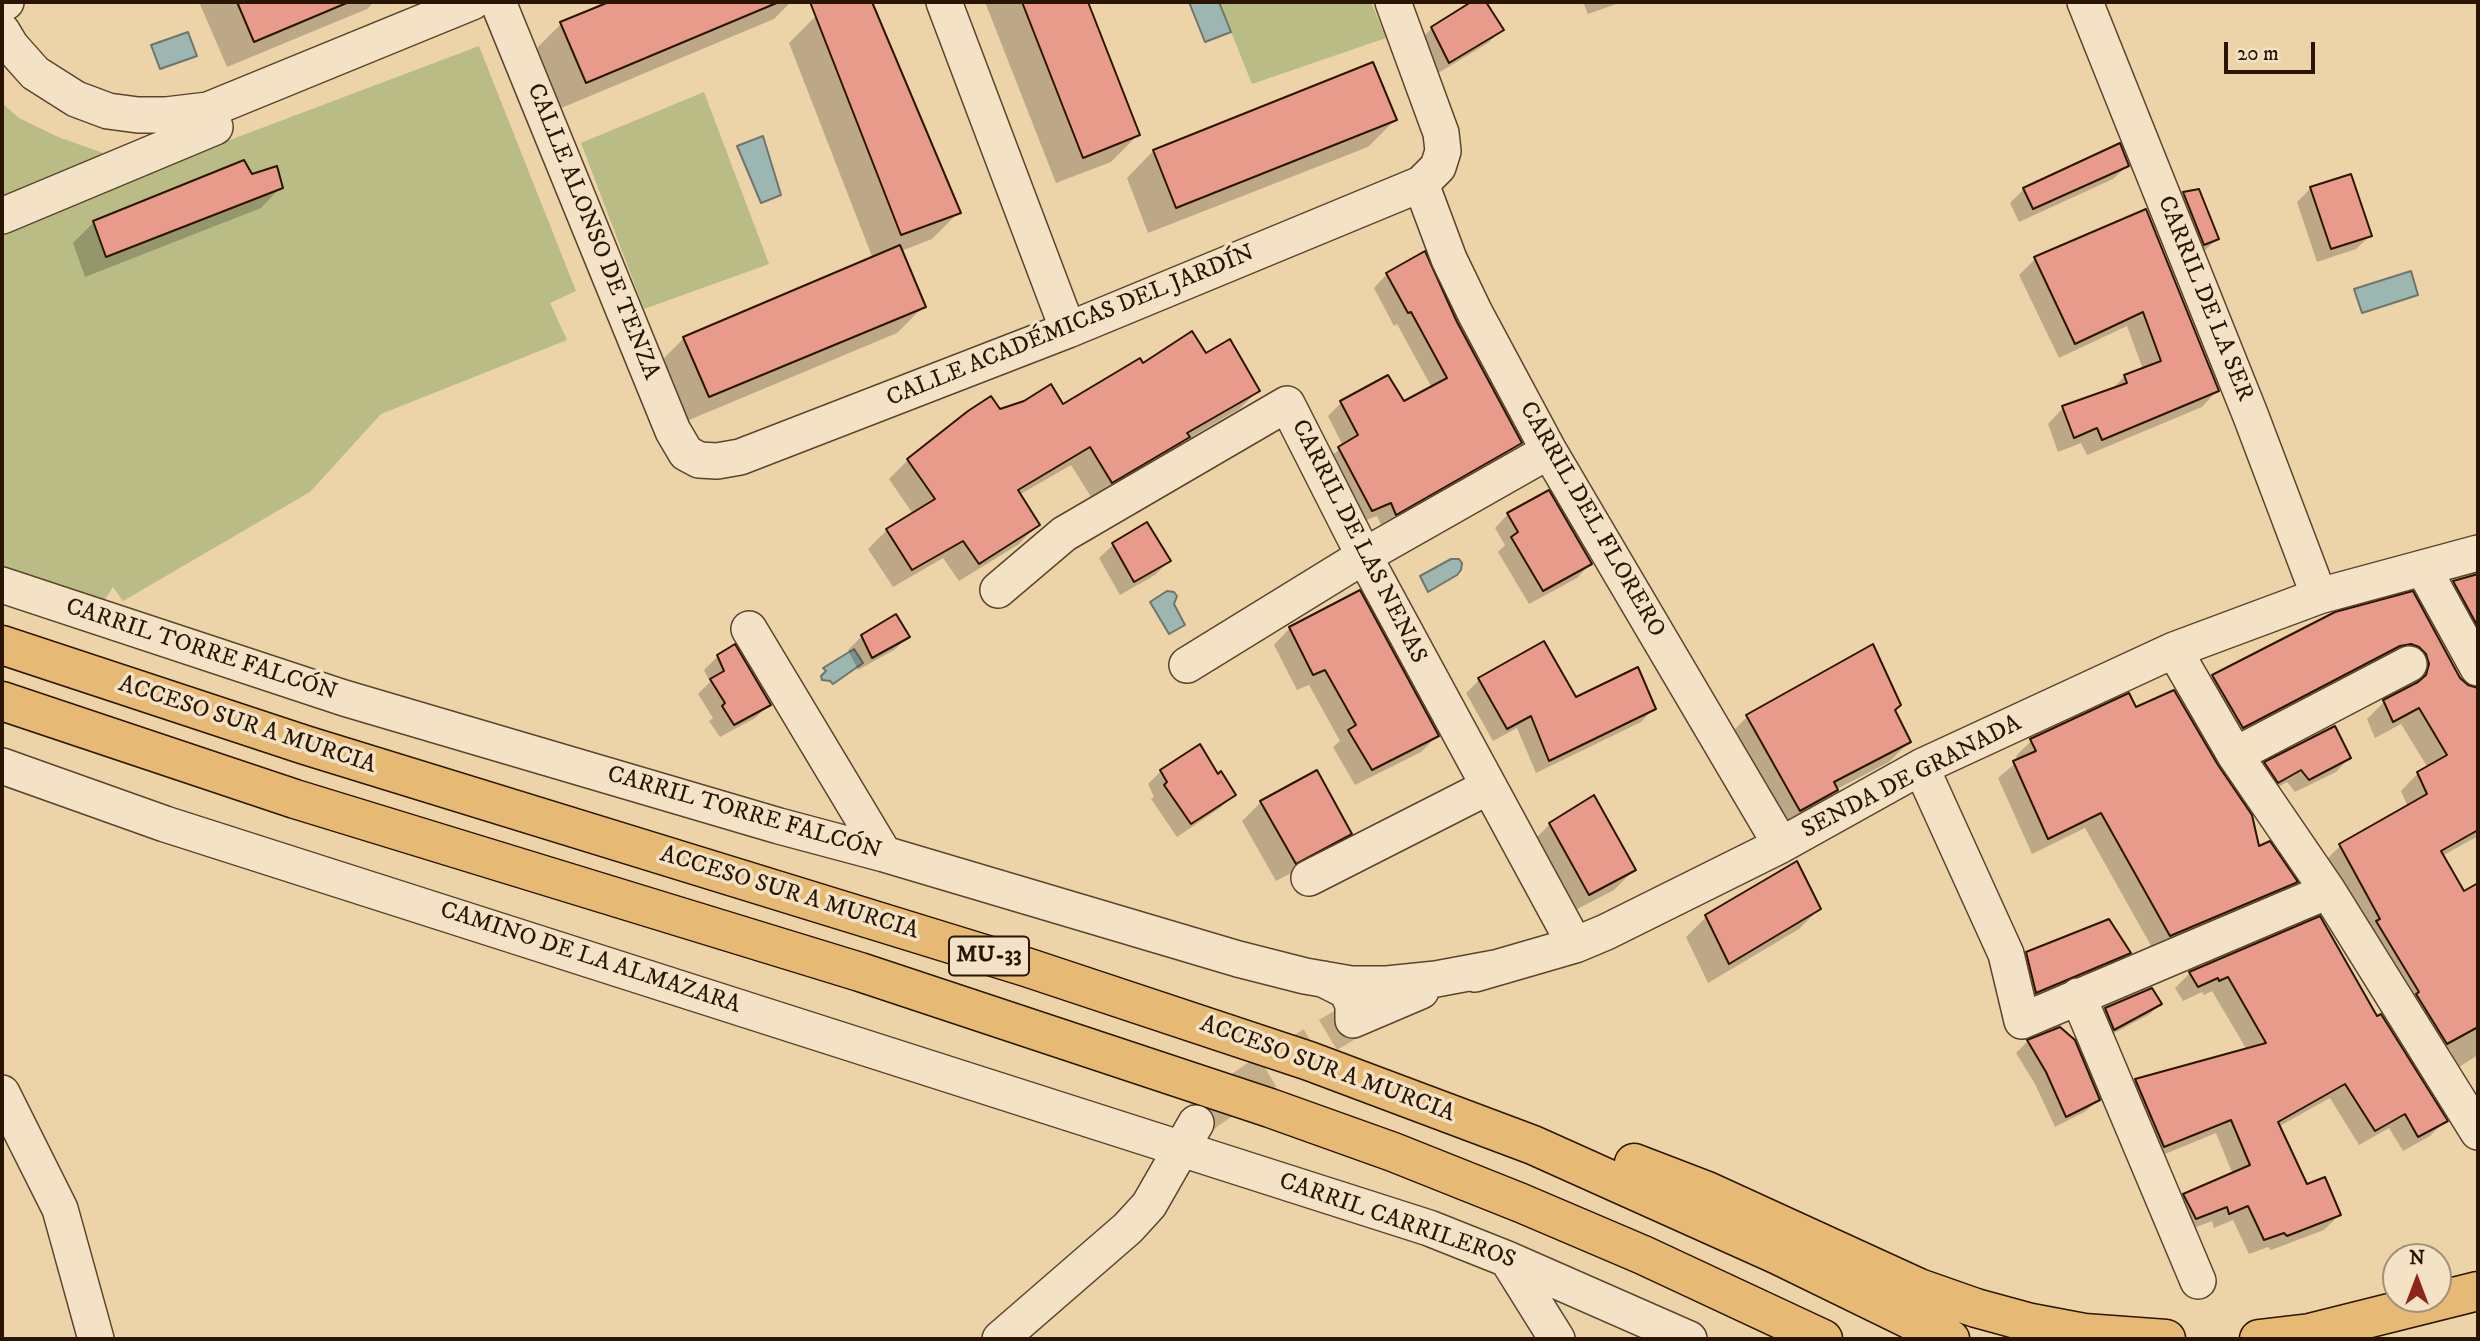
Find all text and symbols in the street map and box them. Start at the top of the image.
scale bar [2228,28,2319,72]
text: 20 m [2237,41,2279,67]
street label: CALLE ALONSO DE TENZA [519,80,665,384]
street label: CARRIL DE LA SER [2150,192,2258,406]
street label: CALLE ACADÉMICAS DEL JARDÍN [883,240,1259,414]
street label: CARRIL DEL FLORERO [1512,397,1670,643]
street label: CARRIL DE LAS NENAS [1284,415,1432,669]
street label: CARRIL TORRE FALCÓN [62,593,340,709]
street label: ACCESO SUR A MURCIA [115,671,379,781]
street label: SENDA DE GRANADA [1797,710,2027,846]
street label: CARRIL TORRE FALCÓN [604,761,884,867]
street label: ACCESO SUR A MURCIA [656,841,922,947]
street label: CAMINO DE LA ALMAZARA [436,897,744,1021]
road number: MU-33 [949,937,1029,976]
street label: ACCESO SUR A MURCIA [1196,1010,1458,1130]
street label: CARRIL CARRILEROS [1275,1168,1519,1276]
north arrow [2382,1243,2452,1313]
text: N [2409,1247,2425,1270]

